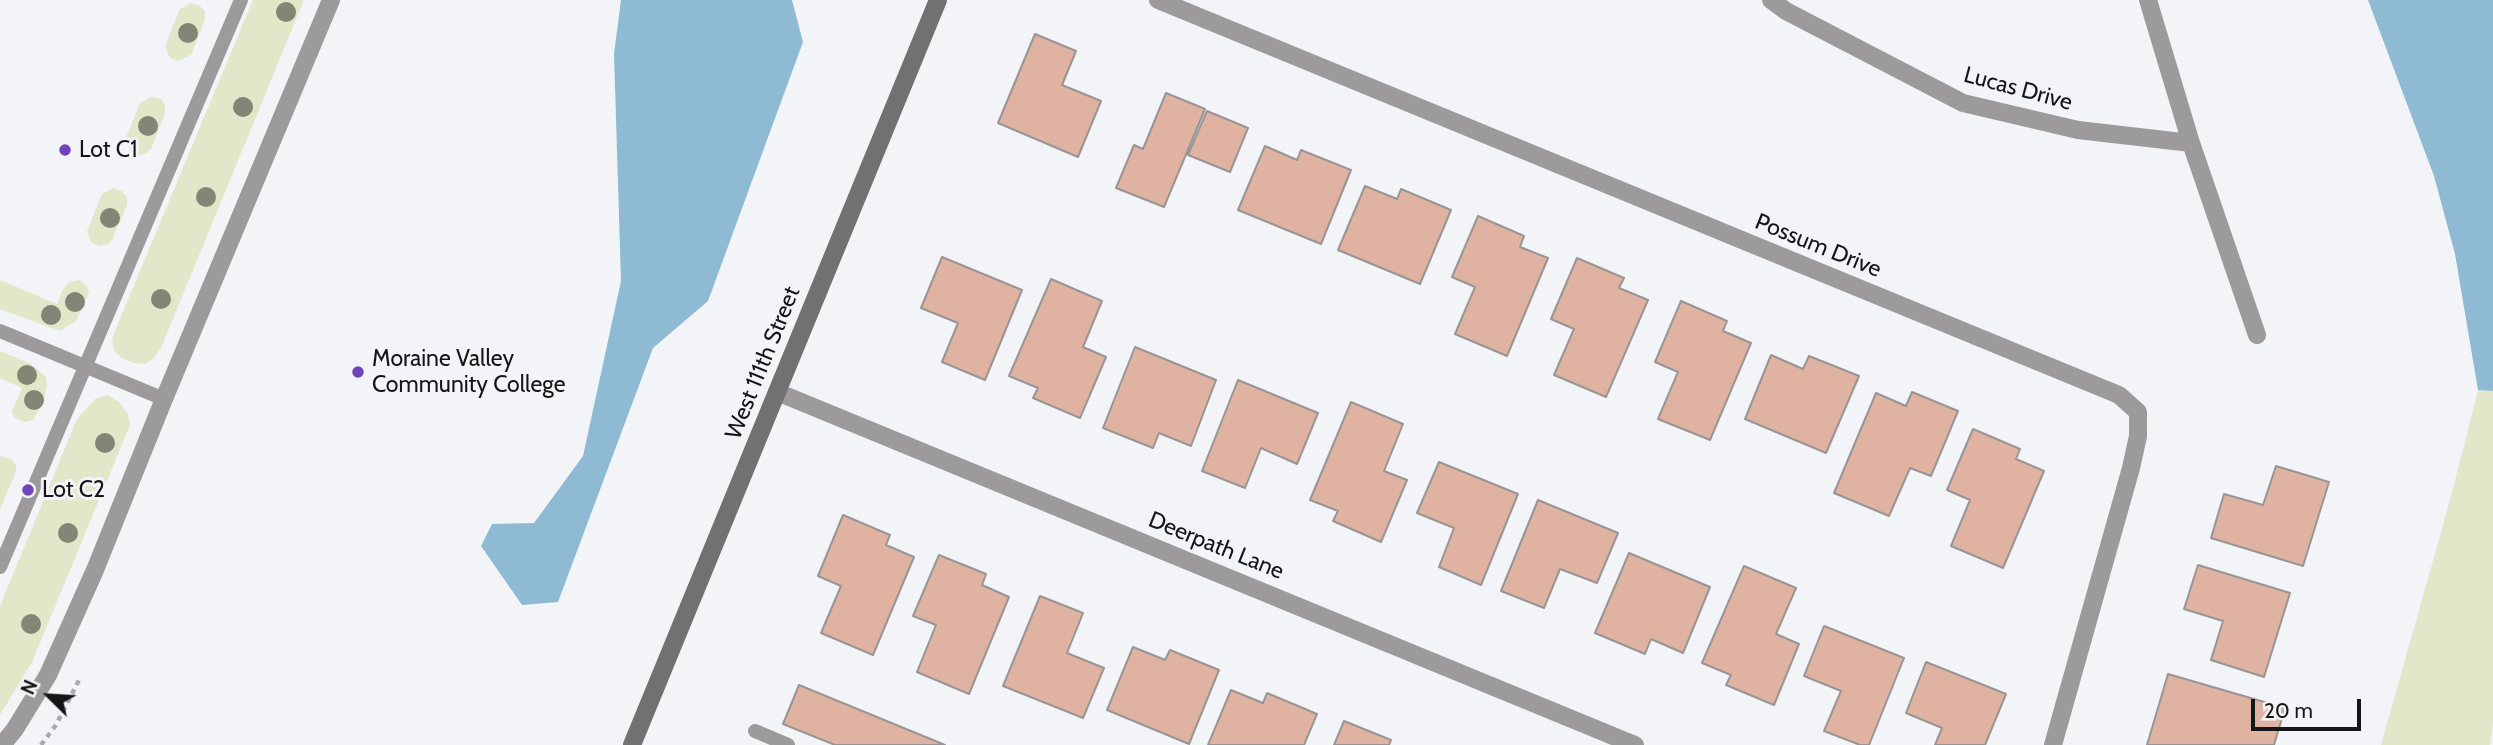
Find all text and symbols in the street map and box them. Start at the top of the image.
street label: Lucas Drive [1961,61,2075,117]
place label: Lot C1 [79,136,137,164]
marker: Lot C1 [57,142,73,158]
street label: Possum Drive [1751,208,1885,284]
street label: West 111th Street [720,283,806,443]
place label: Moraine Valley Community College [372,345,565,399]
marker: Moraine Valley Community College [350,364,366,380]
place label: Lot C2 [42,476,105,504]
marker: Lot C2 [20,482,36,498]
street label: Deerpath Lane [1144,506,1288,586]
north arrow [14,661,84,731]
text: N [16,676,43,698]
scale bar [2255,686,2365,730]
text: 20 m [2264,698,2313,723]

